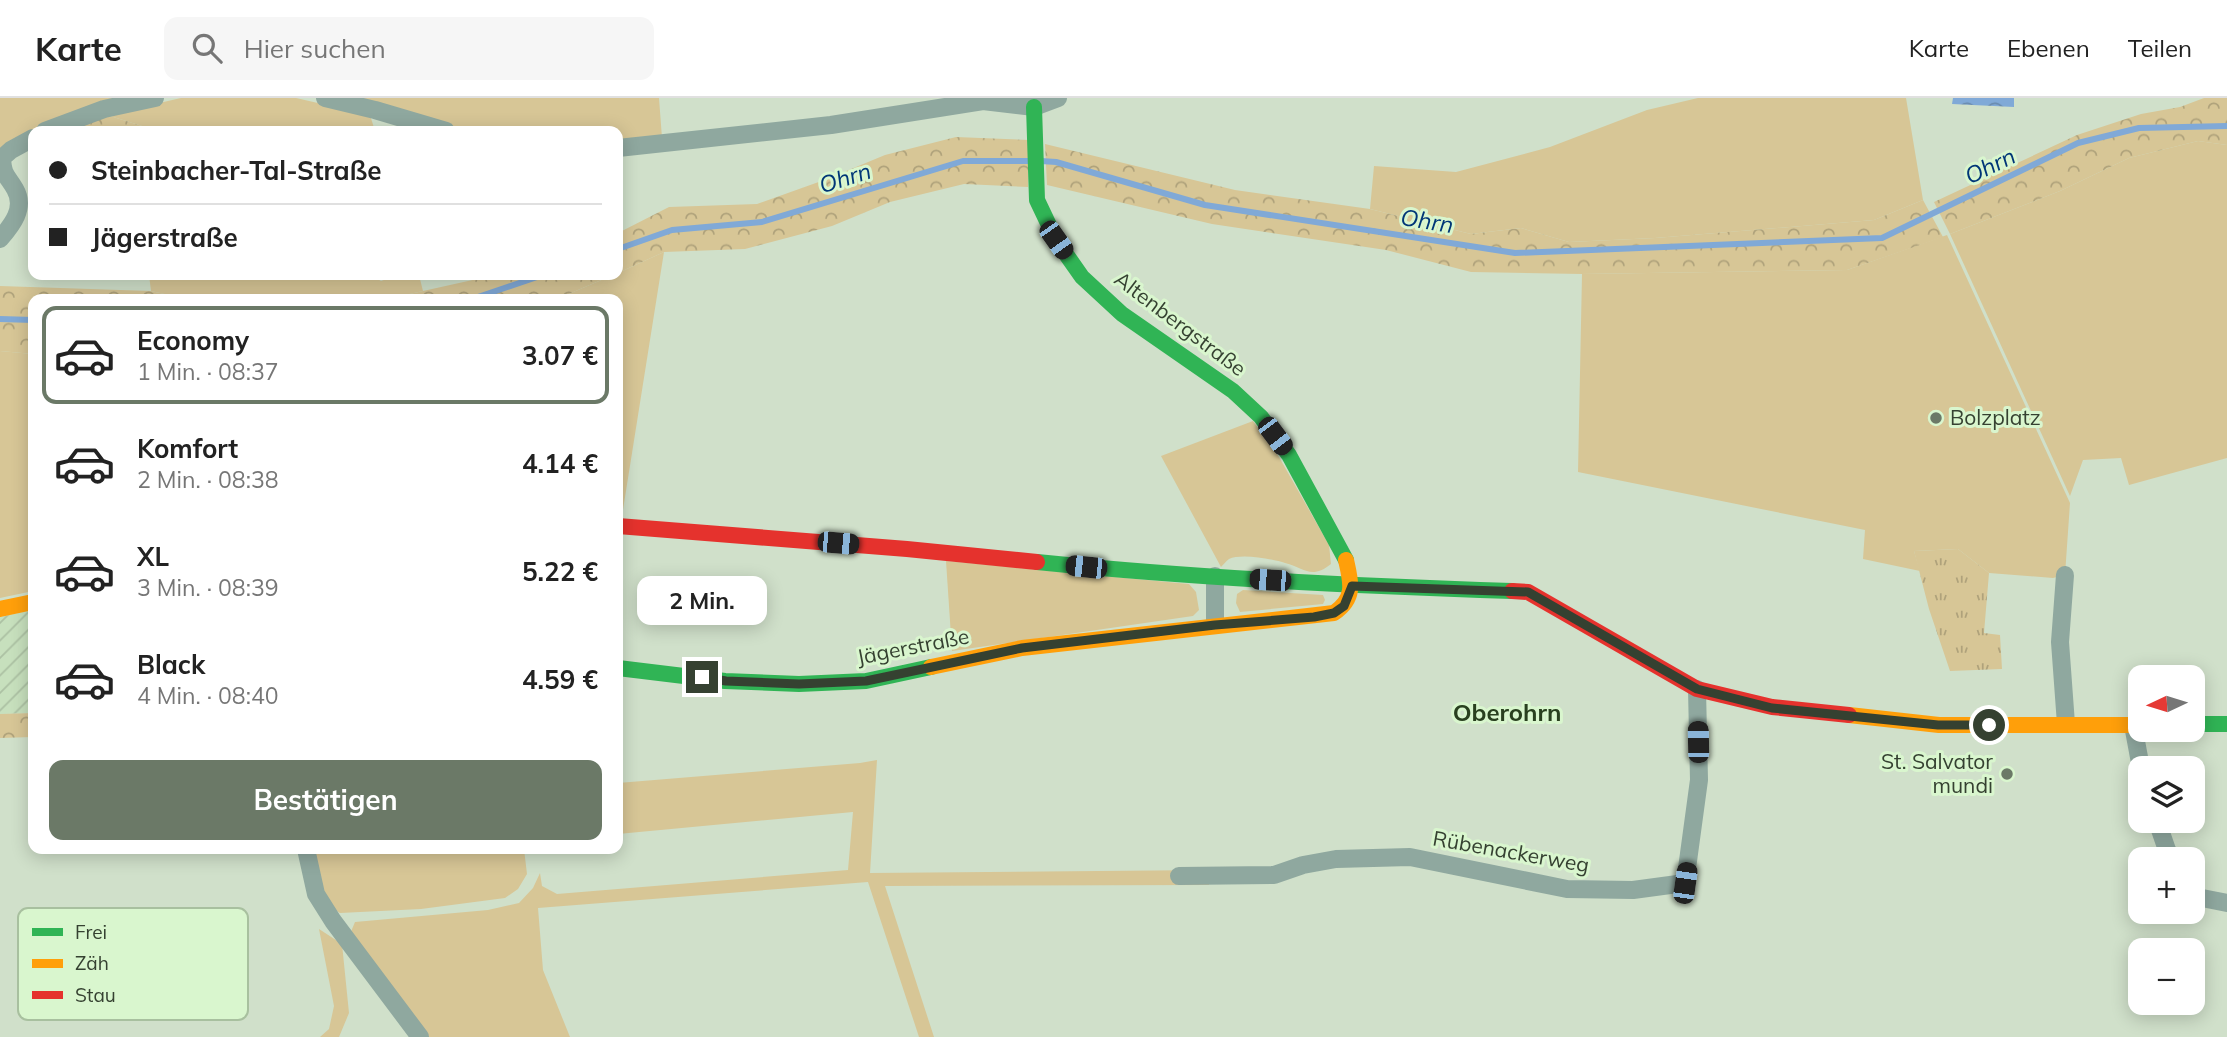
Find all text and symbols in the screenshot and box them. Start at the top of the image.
search box [164,17,654,80]
text: Karte [35,28,122,69]
icon: search [188,29,226,67]
text: Hier suchen [244,32,386,65]
text: Karte [1909,33,1969,63]
text: Ebenen [2007,33,2090,63]
text: Teilen [2128,33,2192,63]
water label: Ohrn [1960,141,2020,190]
text: Steinbacher-Tal-Straße [91,154,382,187]
water label: Ohrn [815,156,874,199]
water label: Ohrn [1399,202,1456,239]
car [1036,217,1077,263]
text: Jägerstraße [91,221,238,254]
street label: Altenbergstraße [1110,265,1252,381]
icon: car [53,324,116,387]
text: Economy [137,324,249,357]
text: 3.07 € [522,339,598,372]
text: 1 Min. · 08:37 [137,357,279,386]
place label: Bolzplatz [1950,404,2041,430]
marker: Bolzplatz [1928,410,1944,426]
car [1254,413,1297,459]
icon: car [53,432,116,495]
text: Komfort [137,432,238,465]
text: 4.14 € [522,447,598,480]
text: 2 Min. · 08:38 [137,465,279,494]
car [817,531,860,555]
icon: car [53,540,116,603]
text: XL [137,540,169,573]
car [1065,554,1108,580]
text: 5.22 € [522,555,598,588]
car [1249,568,1292,592]
text: 3 Min. · 08:39 [137,573,279,602]
callout: 2 Min. [637,575,767,624]
text: 2 Min. [669,586,735,615]
street label: Jägerstraße [855,622,971,670]
icon: car [53,648,116,711]
text: Black [137,648,205,681]
route end [686,661,718,693]
text: 4.59 € [522,663,598,696]
north arrow [2128,665,2205,742]
map controls [2128,665,2205,1015]
text: 4 Min. · 08:40 [137,681,279,710]
district label: Oberohrn [1453,697,1561,727]
route start [1973,709,2005,741]
car [1688,721,1709,763]
place label: St. Salvator mundi [1881,748,1993,798]
button: layers [2128,756,2205,833]
button: Bestätigen [49,760,602,840]
marker: St. Salvator mundi [1999,766,2015,782]
street label: Rübenackerweg [1431,824,1591,878]
button: + [2128,847,2205,924]
car [1672,861,1699,905]
legend [18,908,248,1020]
text: Frei [75,920,107,944]
button: − [2128,938,2205,1015]
text: Zäh [75,951,109,975]
text: Stau [75,983,116,1007]

